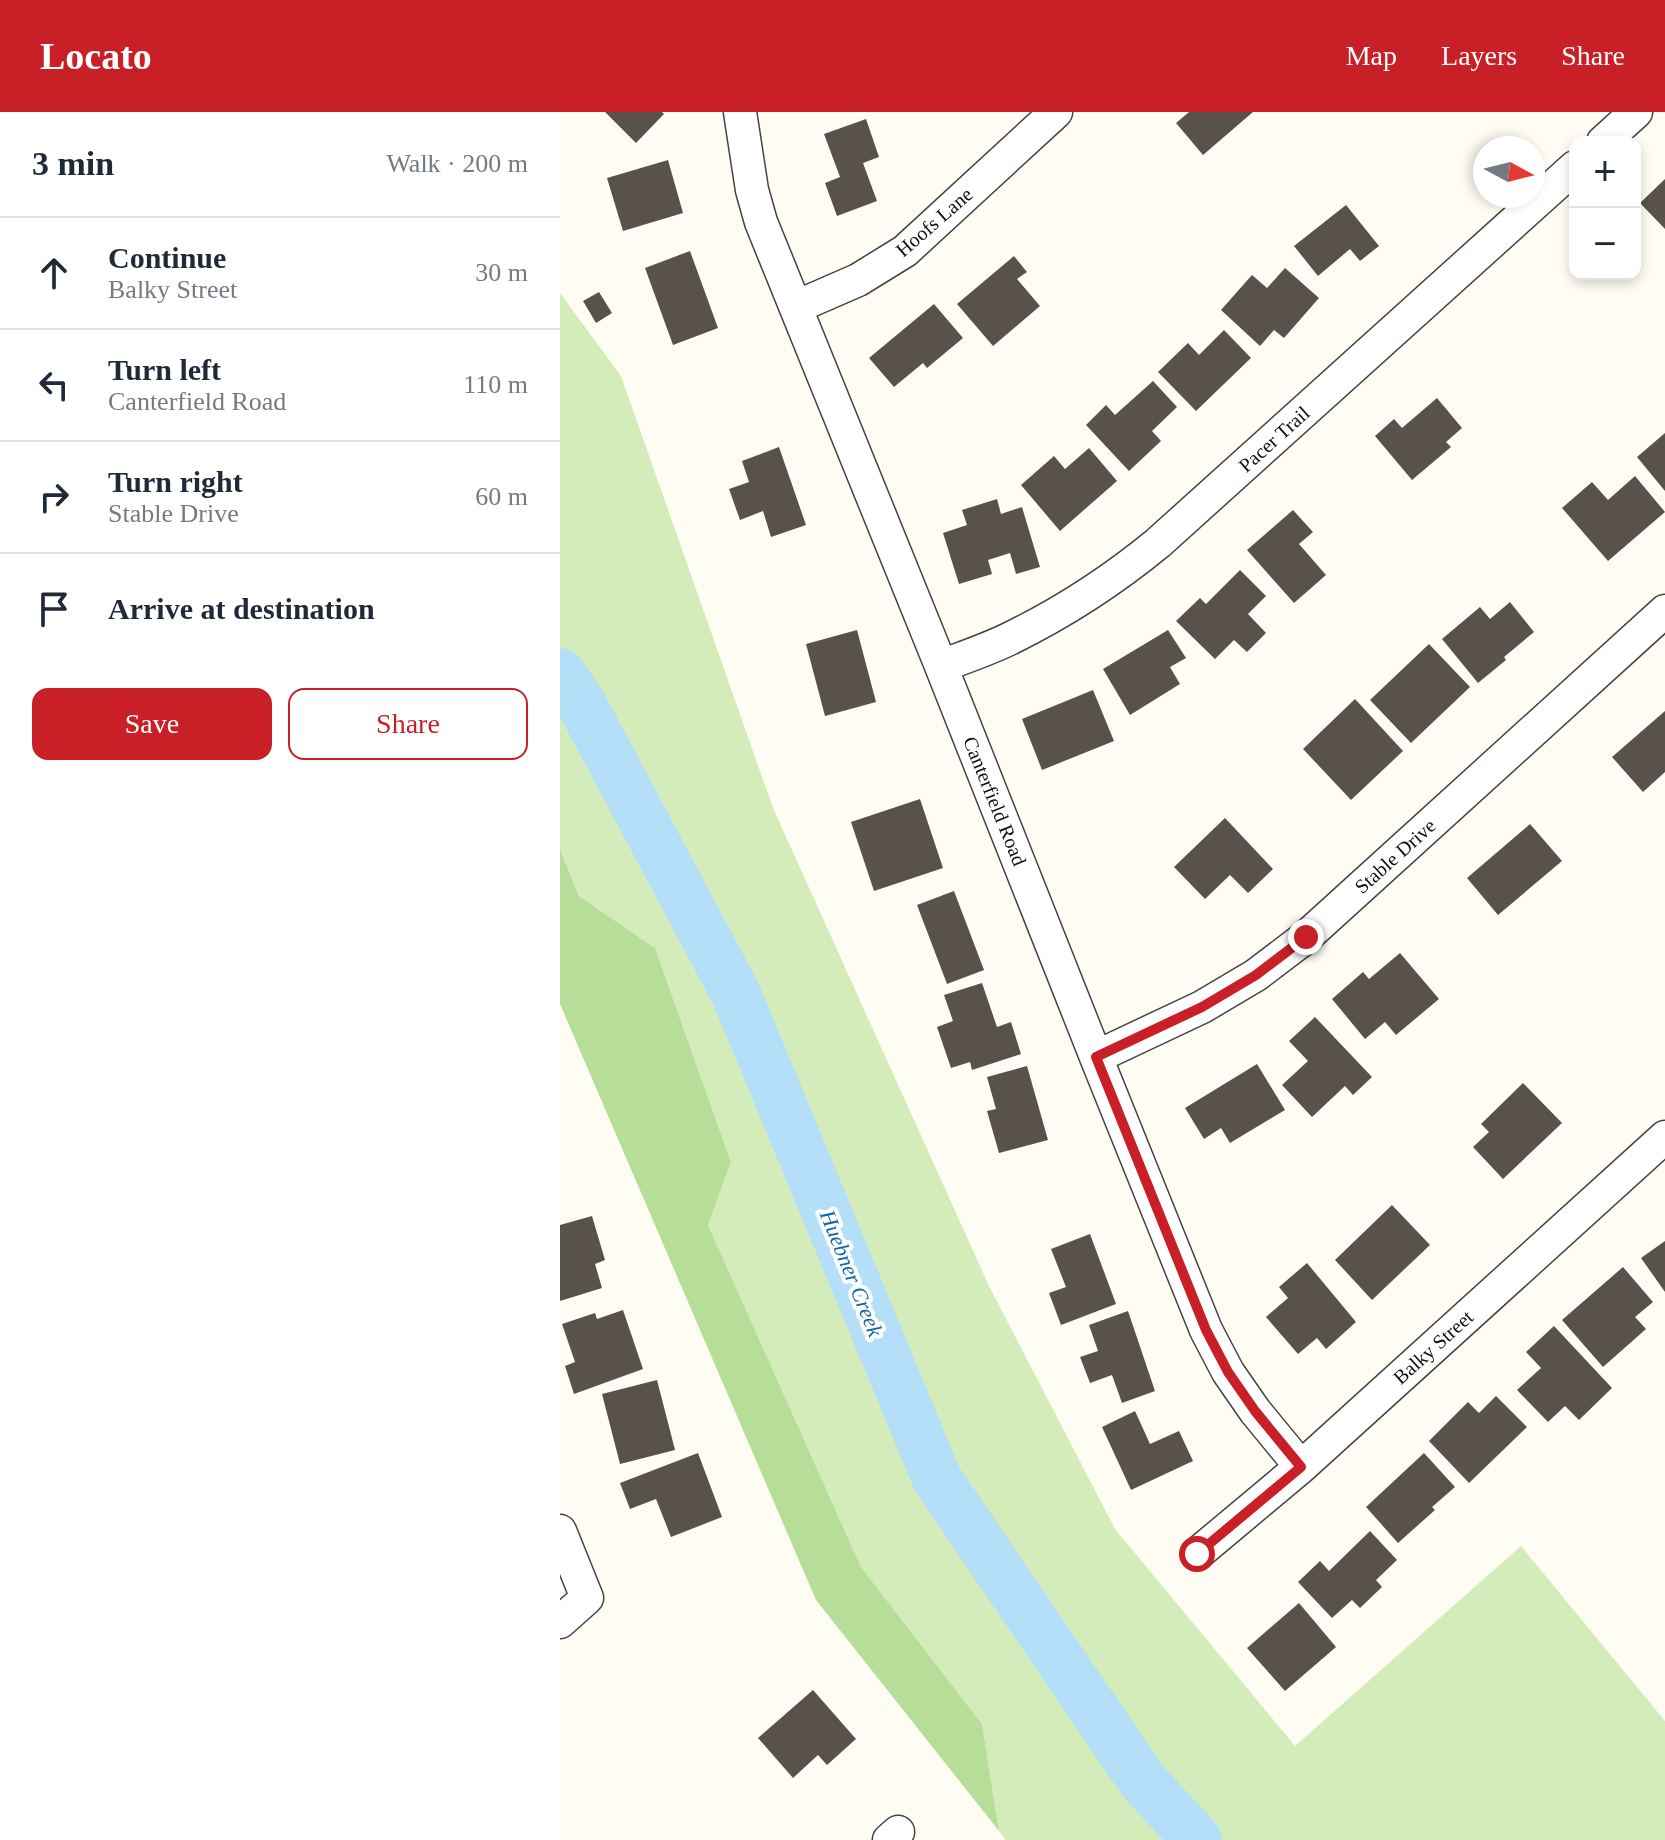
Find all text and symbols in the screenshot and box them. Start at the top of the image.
text: Locato [40,35,152,77]
text: Map [1346,40,1397,71]
text: Layers [1441,40,1517,71]
text: Share [1561,40,1625,71]
north arrow [1473,136,1545,208]
map controls [1569,136,1641,280]
button: + [1569,136,1641,208]
text: 3 min [32,145,114,182]
text: Walk · 200 m [386,149,528,178]
street label: Hoofs Lane [891,183,977,261]
button: − [1569,208,1641,280]
text: Continue [108,241,226,274]
icon: ahead [32,251,76,295]
text: 30 m [475,258,528,287]
text: Balky Street [108,275,237,304]
text: Turn left [108,353,221,386]
icon: left [32,363,76,407]
text: 110 m [463,370,528,399]
text: Canterfield Road [108,387,286,416]
street label: Pacer Trail [1234,401,1314,476]
text: Turn right [108,465,243,498]
icon: right [32,475,76,519]
text: 60 m [475,482,528,511]
text: Stable Drive [108,499,239,528]
icon: arrive [32,587,76,631]
text: Arrive at destination [108,592,375,625]
button: Save [32,688,272,760]
button: Share [288,688,528,760]
street label: Canterfield Road [959,733,1031,869]
street label: Stable Drive [1350,814,1440,898]
route end [1288,919,1324,955]
water label: Huebner Creek [814,1205,889,1341]
street label: Balky Street [1389,1305,1478,1389]
route start [1179,1536,1215,1572]

